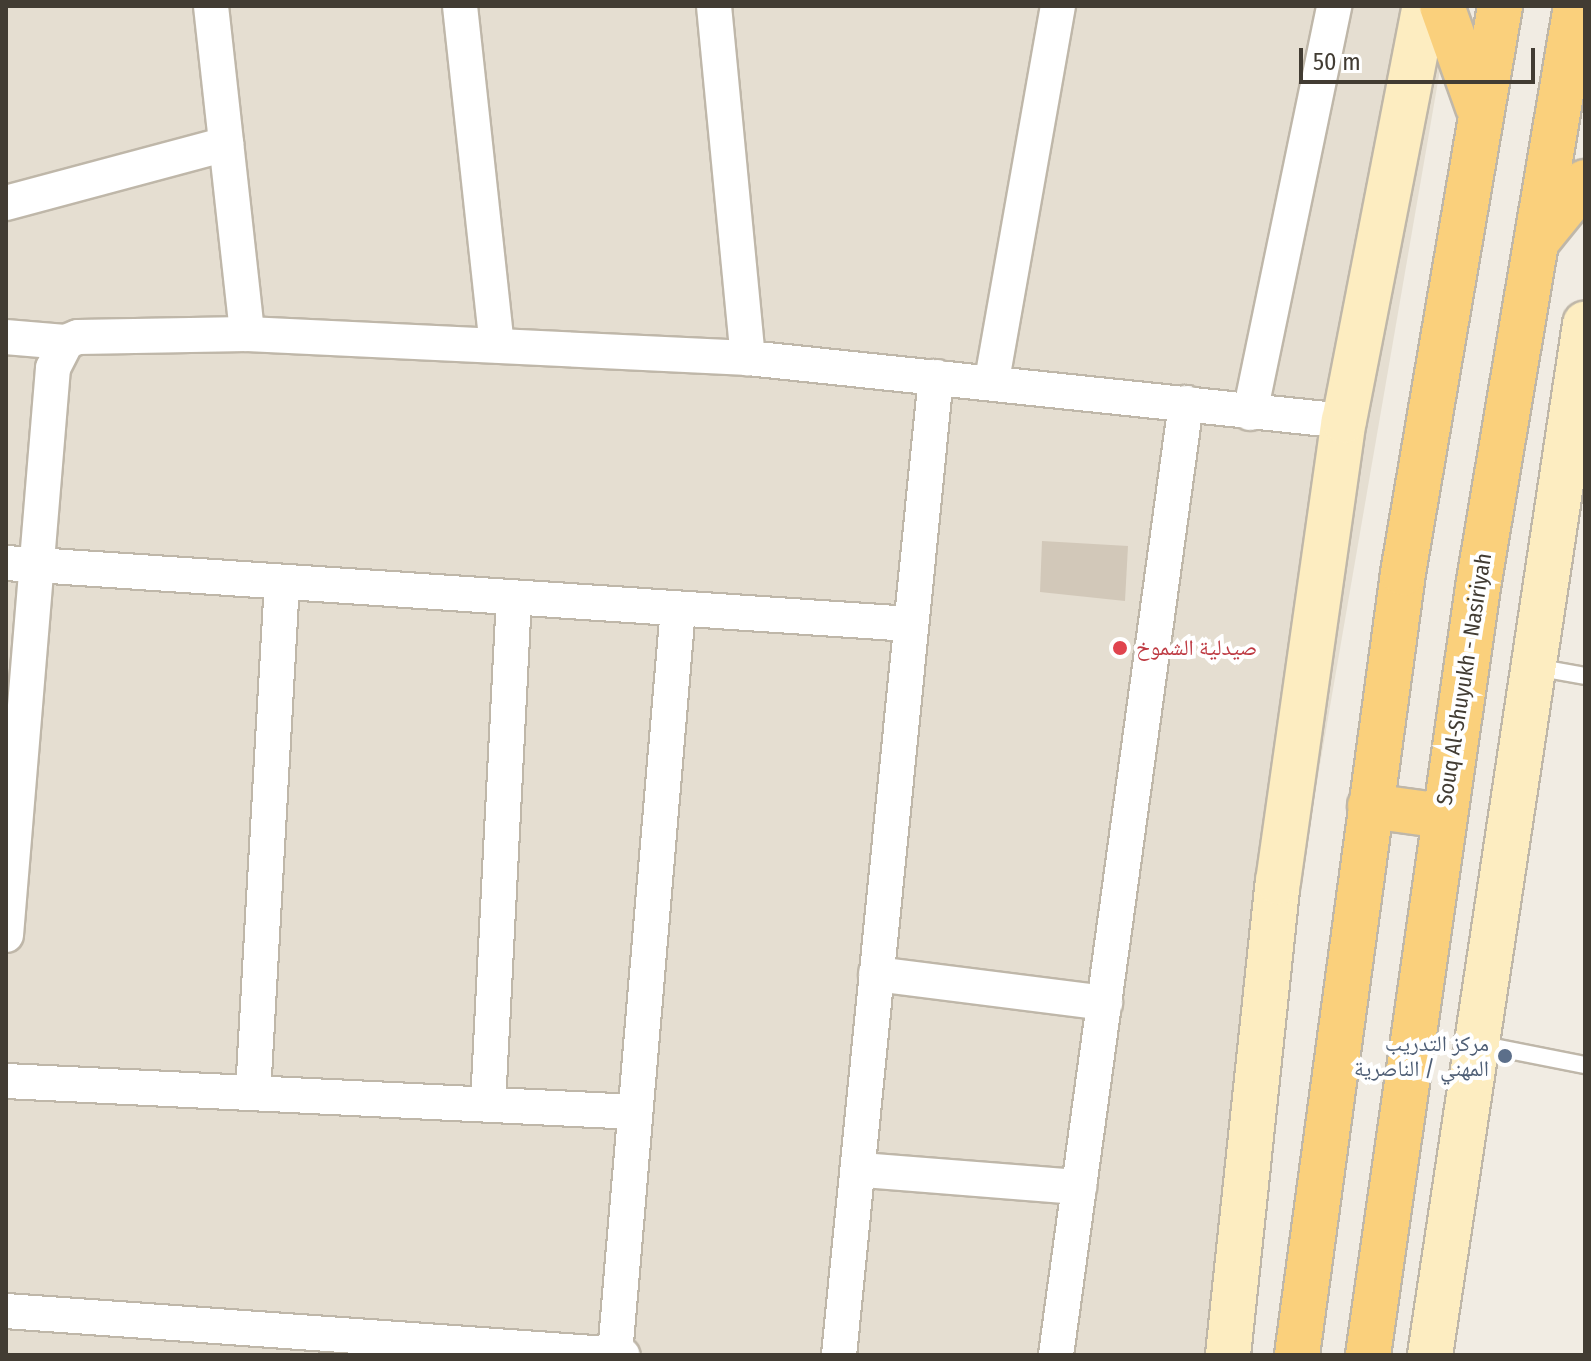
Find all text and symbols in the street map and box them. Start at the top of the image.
scale bar [1303,32,1539,82]
text: 50 m [1313,48,1361,76]
street label: Souq Al-Shuyukh - Nasiriyah [1431,551,1497,807]
place label: صيدلية الشموخ [1136,635,1257,661]
marker: صيدلية الشموخ [1111,639,1129,657]
place label: مركز التدريب المهني / الناصرية [1354,1030,1489,1082]
marker: مركز التدريب المهني / الناصرية [1496,1047,1514,1065]

